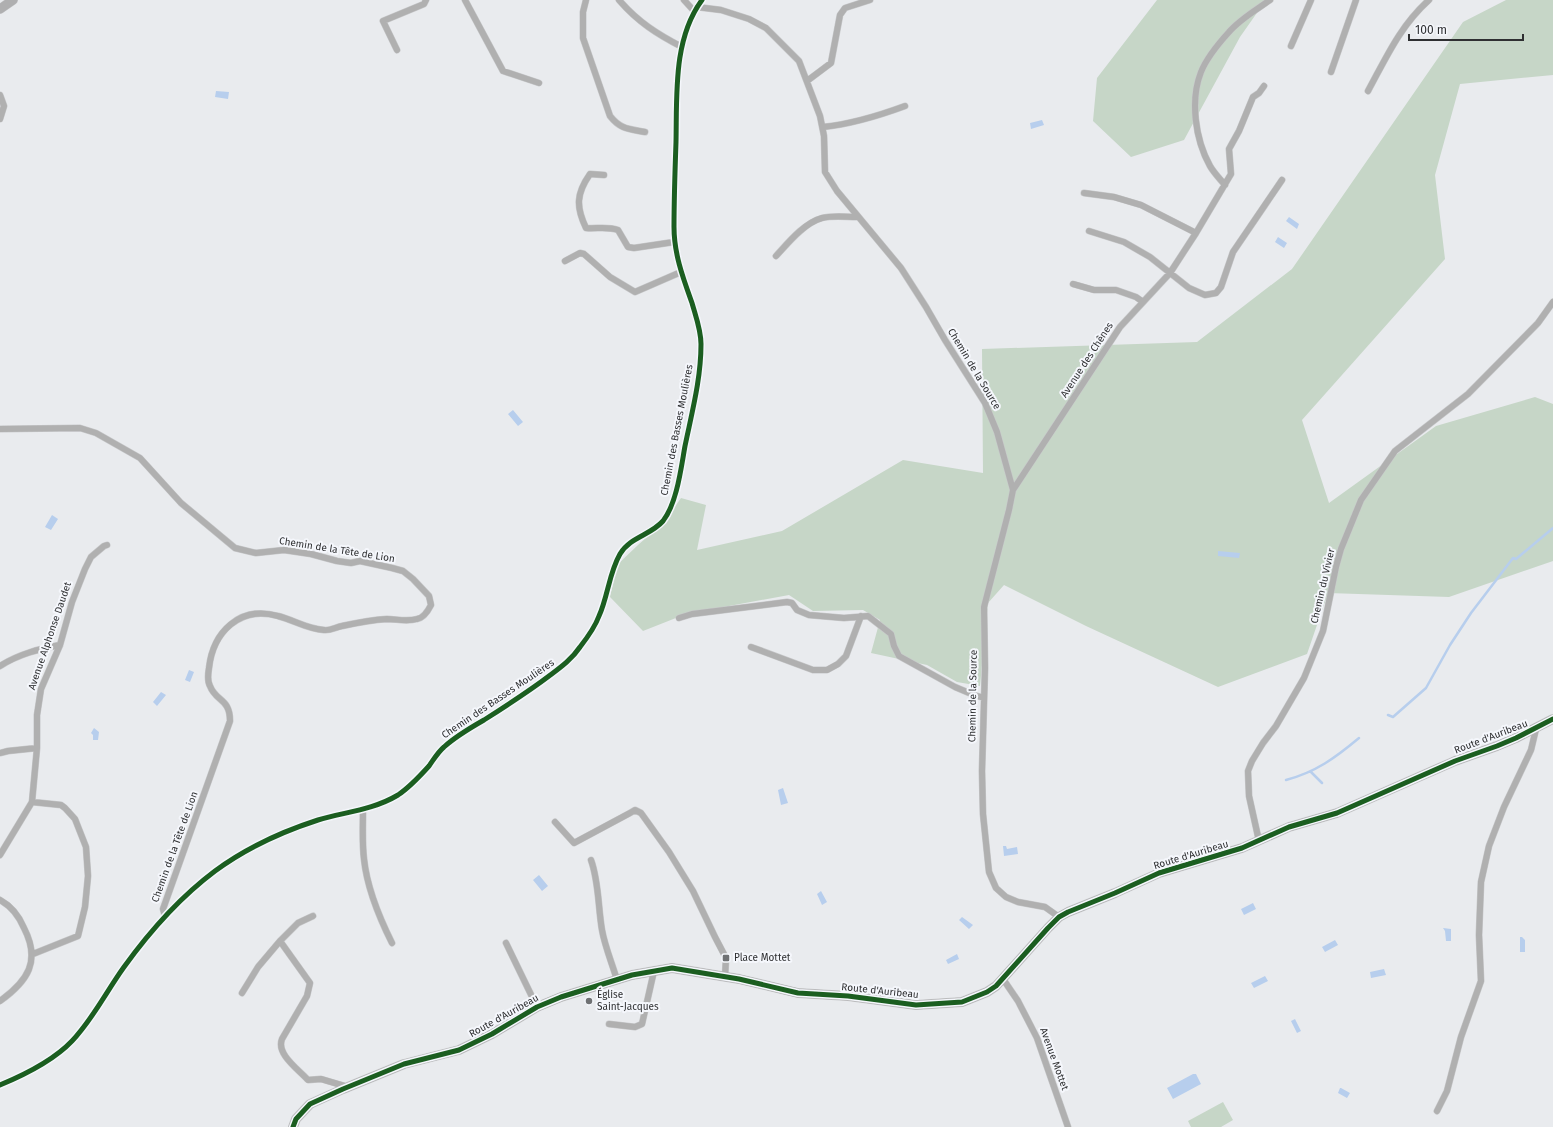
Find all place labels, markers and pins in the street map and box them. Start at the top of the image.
place label: Place Mottet [734,952,791,964]
marker: Place Mottet [721,953,731,963]
place label: Église Saint-Jacques [597,987,659,1013]
marker: Église Saint-Jacques [584,996,594,1006]

